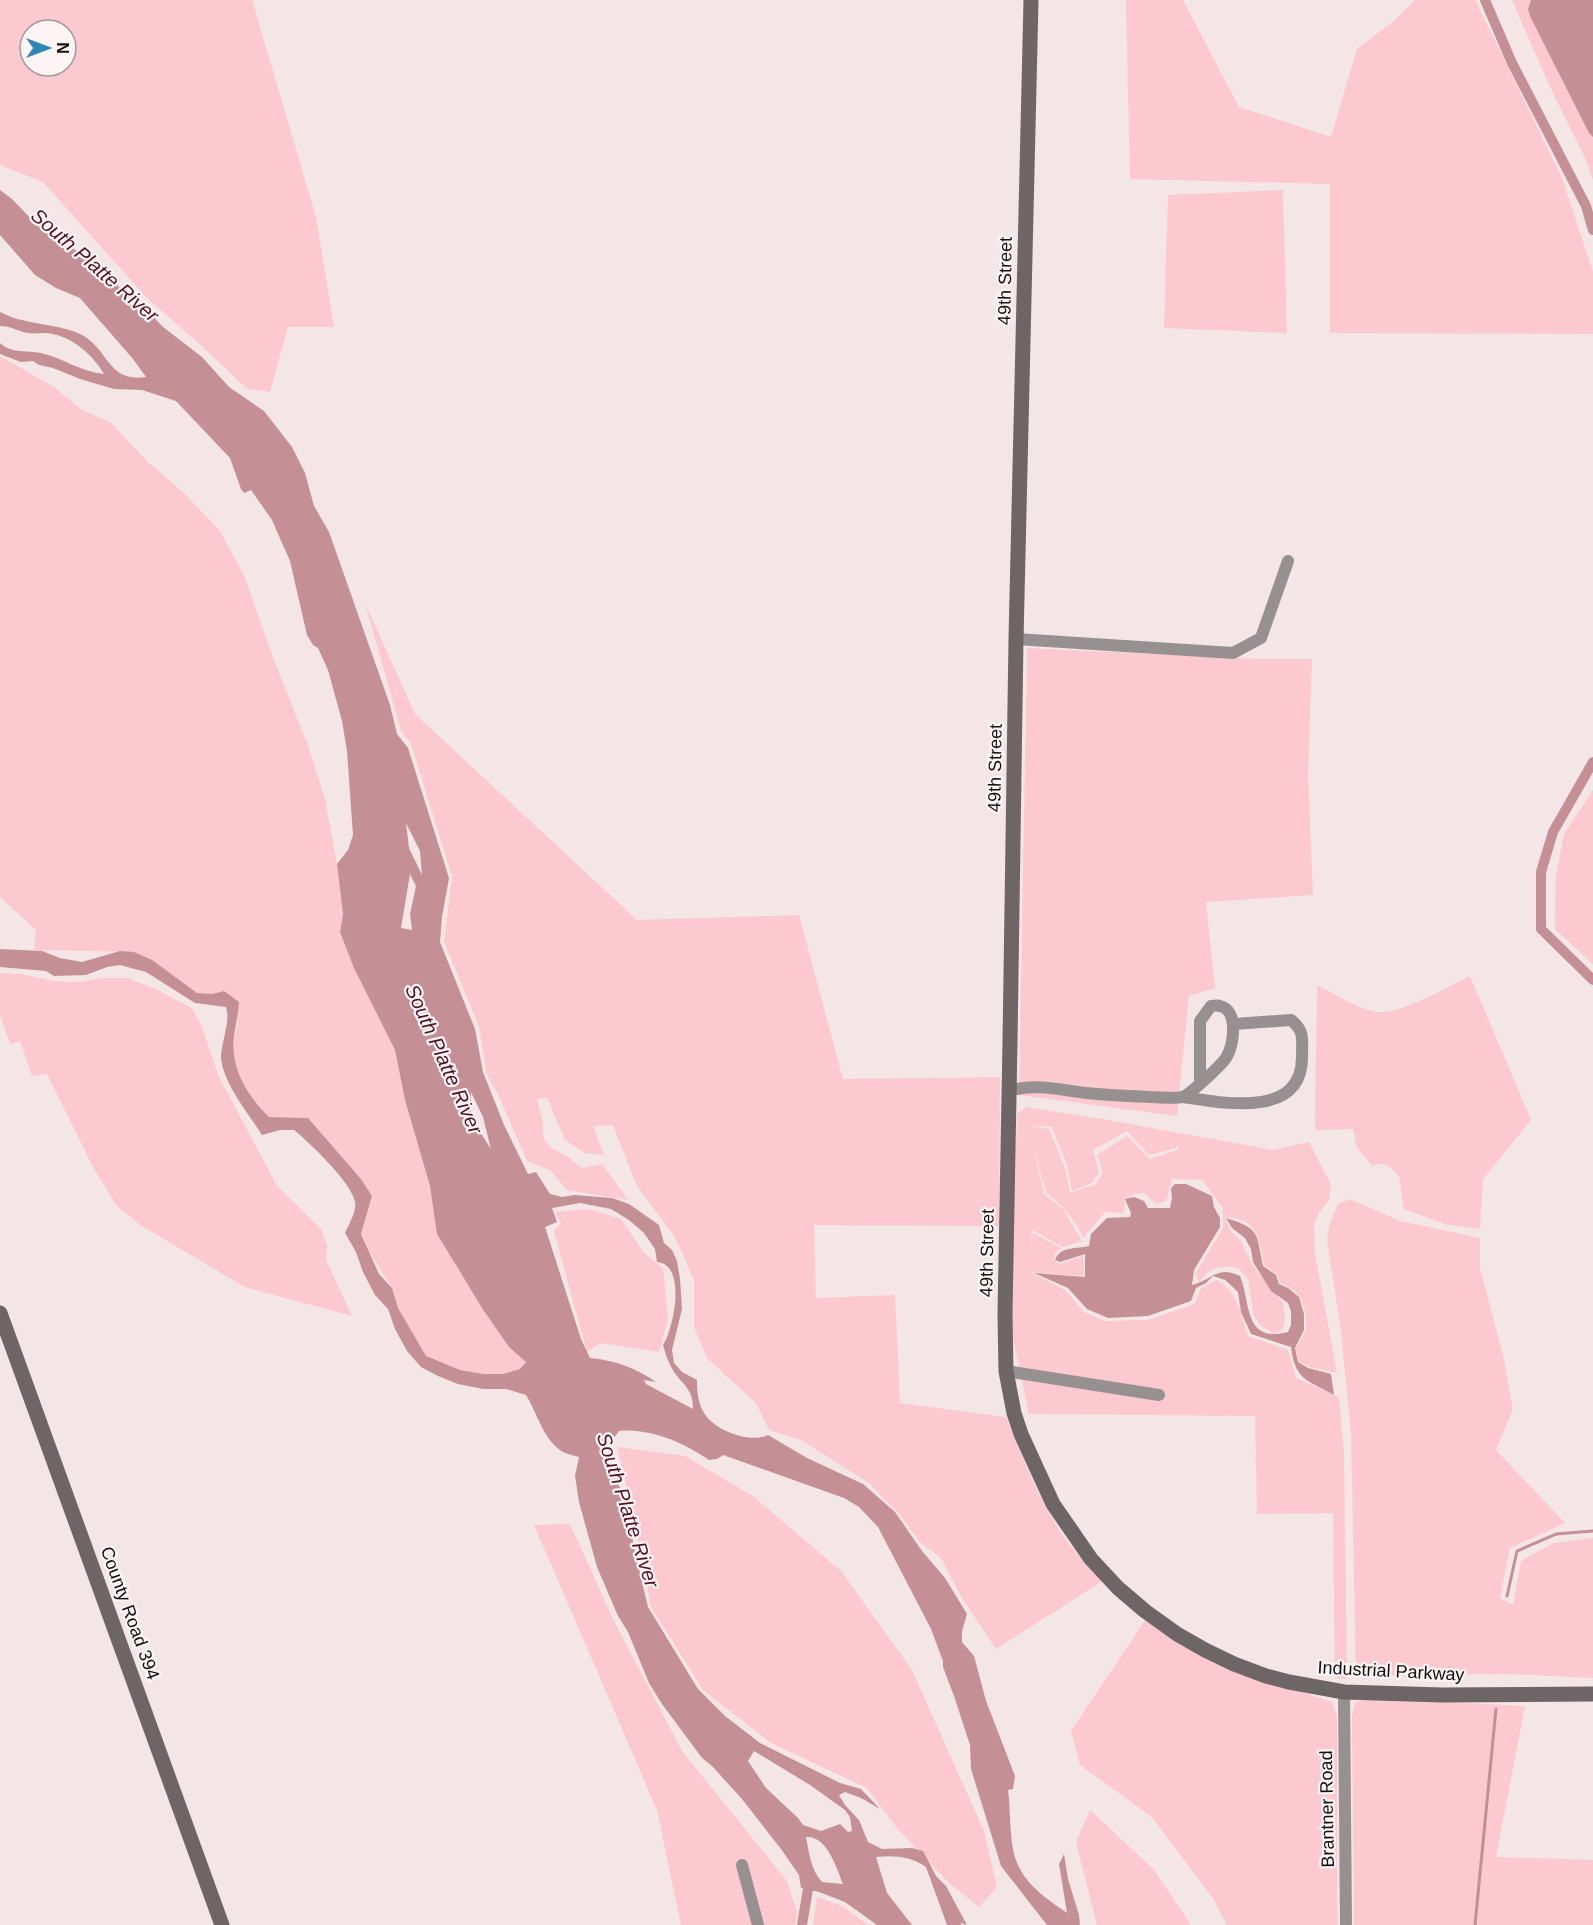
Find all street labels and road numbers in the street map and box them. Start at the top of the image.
street label: 49th Street [994,237,1016,325]
street label: 49th Street [984,724,1006,812]
street label: 49th Street [976,1209,998,1297]
street label: County Road 394 [97,1544,163,1682]
street label: Industrial Parkway [1317,1657,1465,1685]
street label: Brantner Road [1316,1750,1338,1868]

